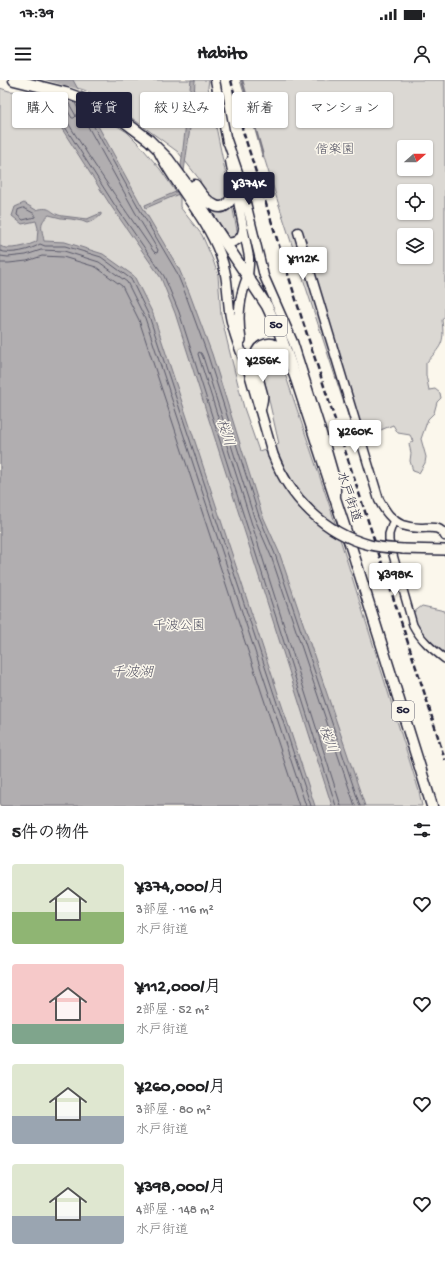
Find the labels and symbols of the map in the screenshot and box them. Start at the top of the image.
north arrow [397,140,433,176]
park label: 偕楽園 [315,142,355,158]
pin: ¥374K [221,172,277,206]
pin: ¥112K [275,247,331,281]
road number: 50 [265,316,287,336]
pin: ¥256K [235,349,291,383]
water label: 桜川 [212,417,236,449]
pin: ¥260K [327,420,383,454]
street label: 水戸街道 [333,470,364,524]
pin: ¥398K [367,563,423,597]
park label: 千波公園 [153,618,205,634]
water label: 千波湖 [111,664,154,682]
road number: 50 [392,701,414,721]
water label: 桜川 [314,724,340,756]

